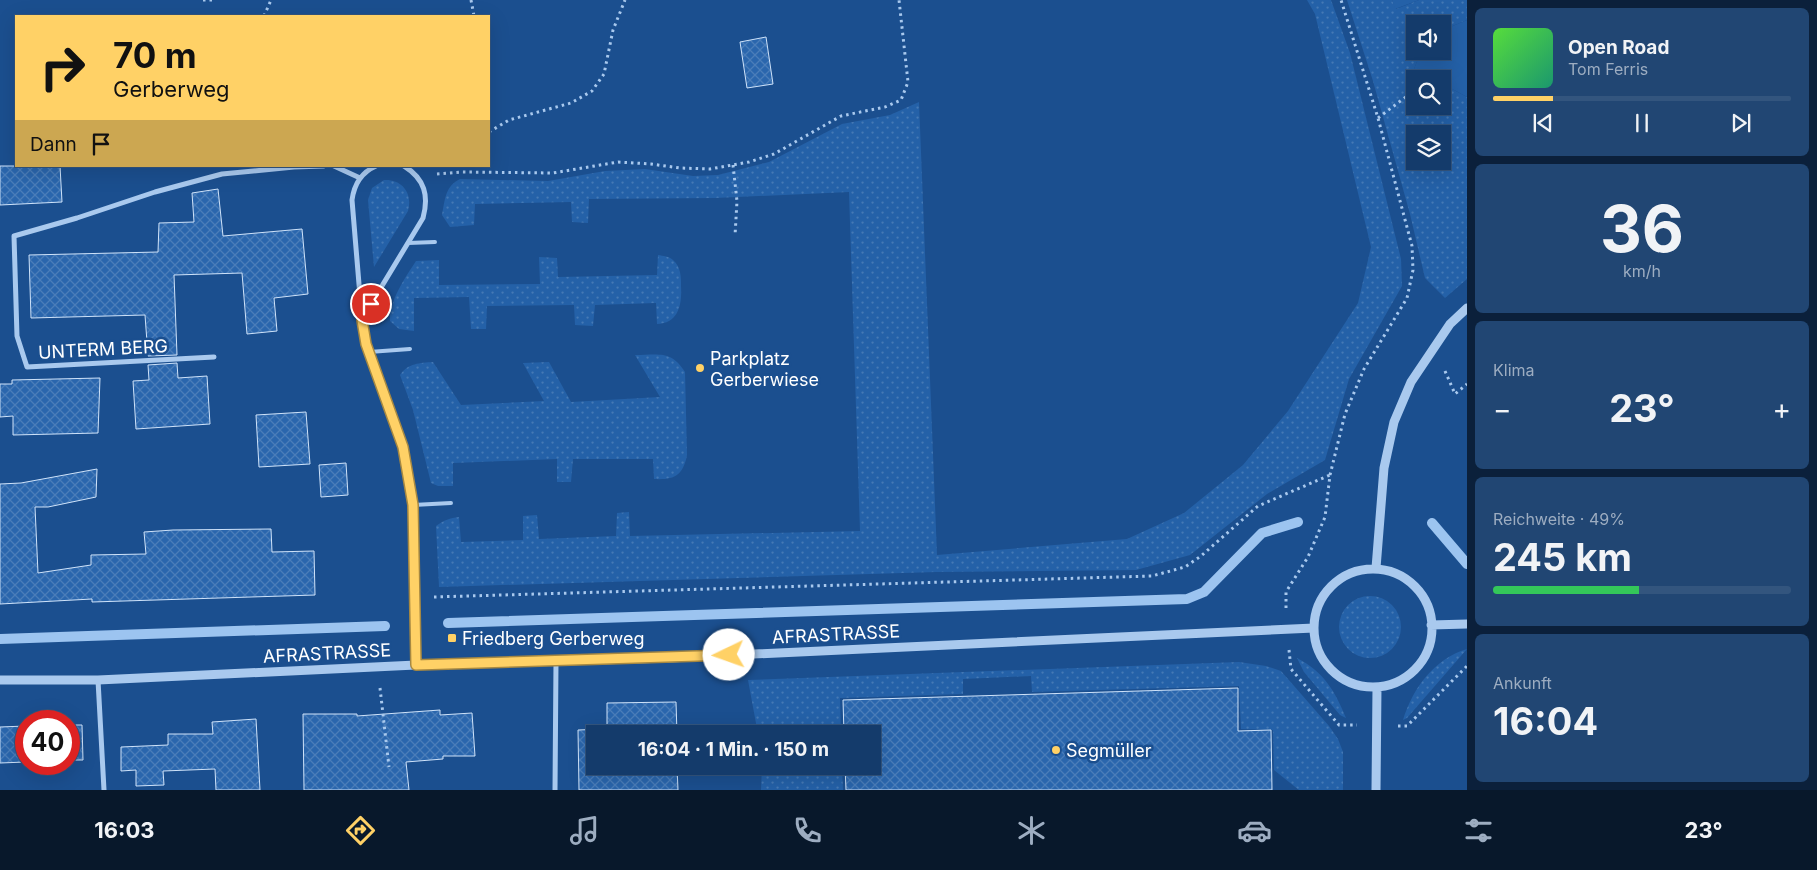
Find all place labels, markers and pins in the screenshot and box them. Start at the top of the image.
pin [350,283,392,325]
place label: Parkplatz Gerberwiese [710,348,819,390]
marker: Parkplatz Gerberwiese [694,362,706,374]
place label: Friedberg Gerberweg [462,628,645,649]
marker: Friedberg Gerberweg [446,632,458,644]
place label: Segmüller [1066,740,1152,761]
marker: Segmüller [1050,744,1062,756]

